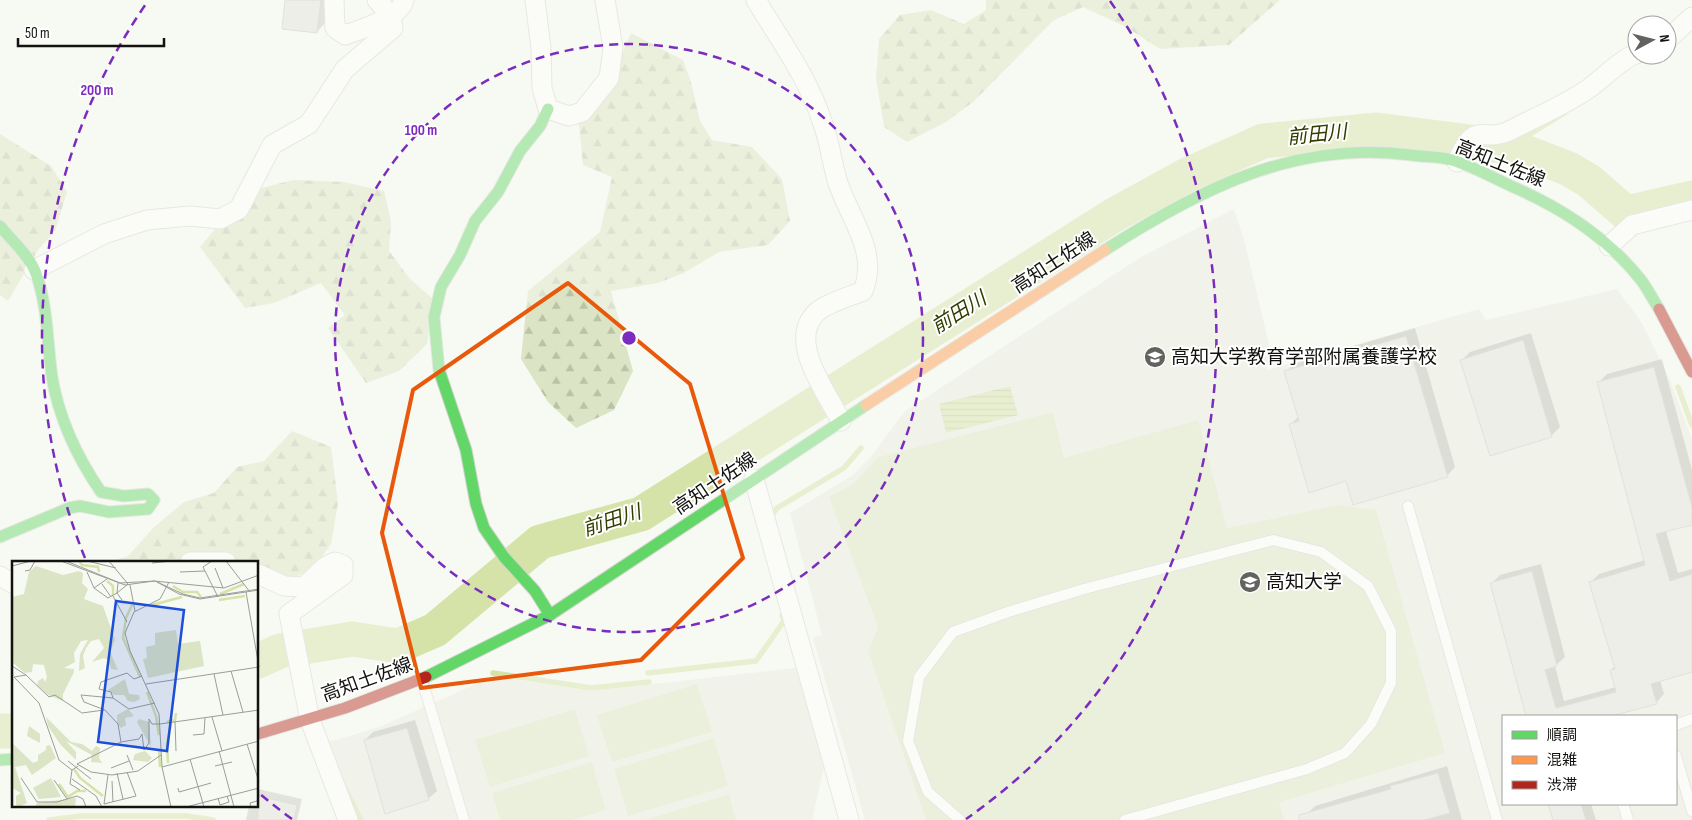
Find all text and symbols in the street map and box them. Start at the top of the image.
scale bar [18,15,164,47]
north arrow [1627,15,1677,65]
text: 50 m [25,24,50,43]
text: N [1656,34,1673,43]
text: 200 m [80,81,114,100]
water label: 前田川 [1286,120,1350,150]
text: 100 m [405,121,437,140]
street label: 高知土佐線 [1452,136,1548,192]
street label: 高知土佐線 [1008,227,1100,299]
water label: 前田川 [927,286,992,339]
centre of rings [620,329,638,347]
school or university icon: 高知大学教育学部附属養護学校 [1143,345,1167,369]
place label: 高知大学教育学部附属養護学校 [1171,346,1437,369]
street label: 高知土佐線 [669,448,761,520]
water label: 前田川 [580,500,646,542]
inset map [12,561,259,808]
school or university icon: 高知大学 [1238,570,1262,594]
place label: 高知大学 [1266,571,1342,594]
street label: 高知土佐線 [318,653,416,707]
legend [1502,715,1677,805]
text: 順調 [1547,726,1577,745]
text: 混雑 [1547,751,1577,770]
text: 渋滞 [1547,776,1577,795]

